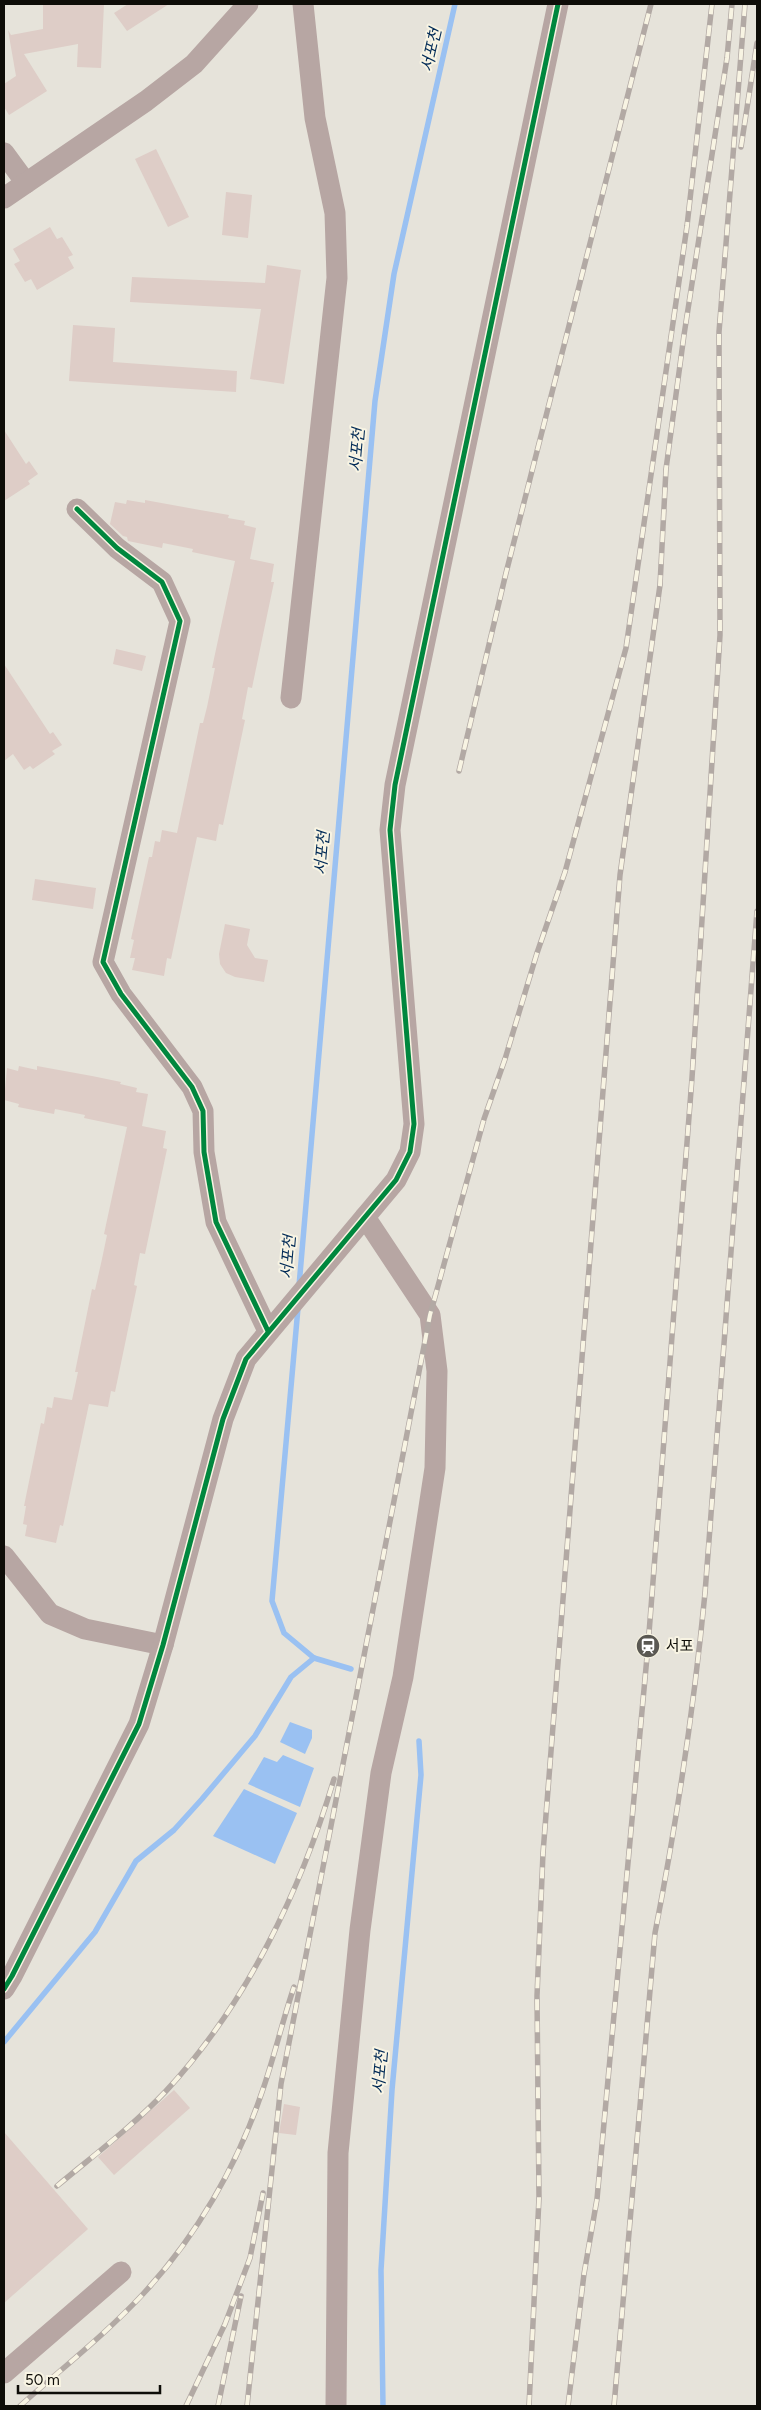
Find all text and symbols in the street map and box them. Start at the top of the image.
water label: 서포천 [417,24,446,74]
water label: 서포천 [346,425,369,473]
water label: 서포천 [311,828,334,876]
water label: 서포천 [277,1232,300,1280]
station icon: 서포 [635,1633,661,1659]
place label: 서포 [666,1637,694,1655]
water label: 서포천 [369,2047,392,2095]
scale bar [18,2362,160,2394]
text: 50 m [25,2371,60,2389]

